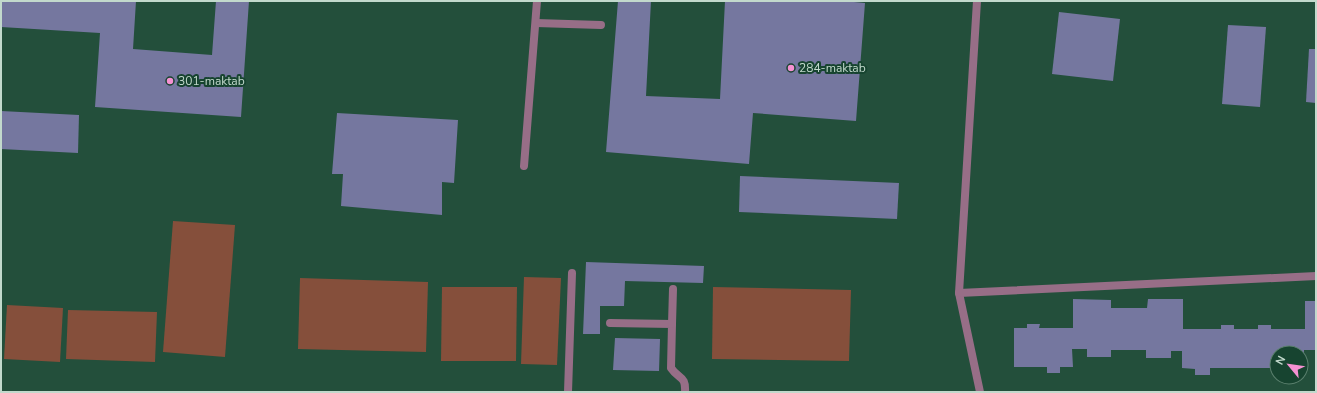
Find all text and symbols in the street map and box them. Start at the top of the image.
place label: 284-maktab [799,60,866,76]
marker: 284-maktab [786,63,796,73]
place label: 301-maktab [178,73,245,89]
marker: 301-maktab [165,76,175,86]
north arrow [1269,345,1309,385]
text: N [1272,353,1289,368]

